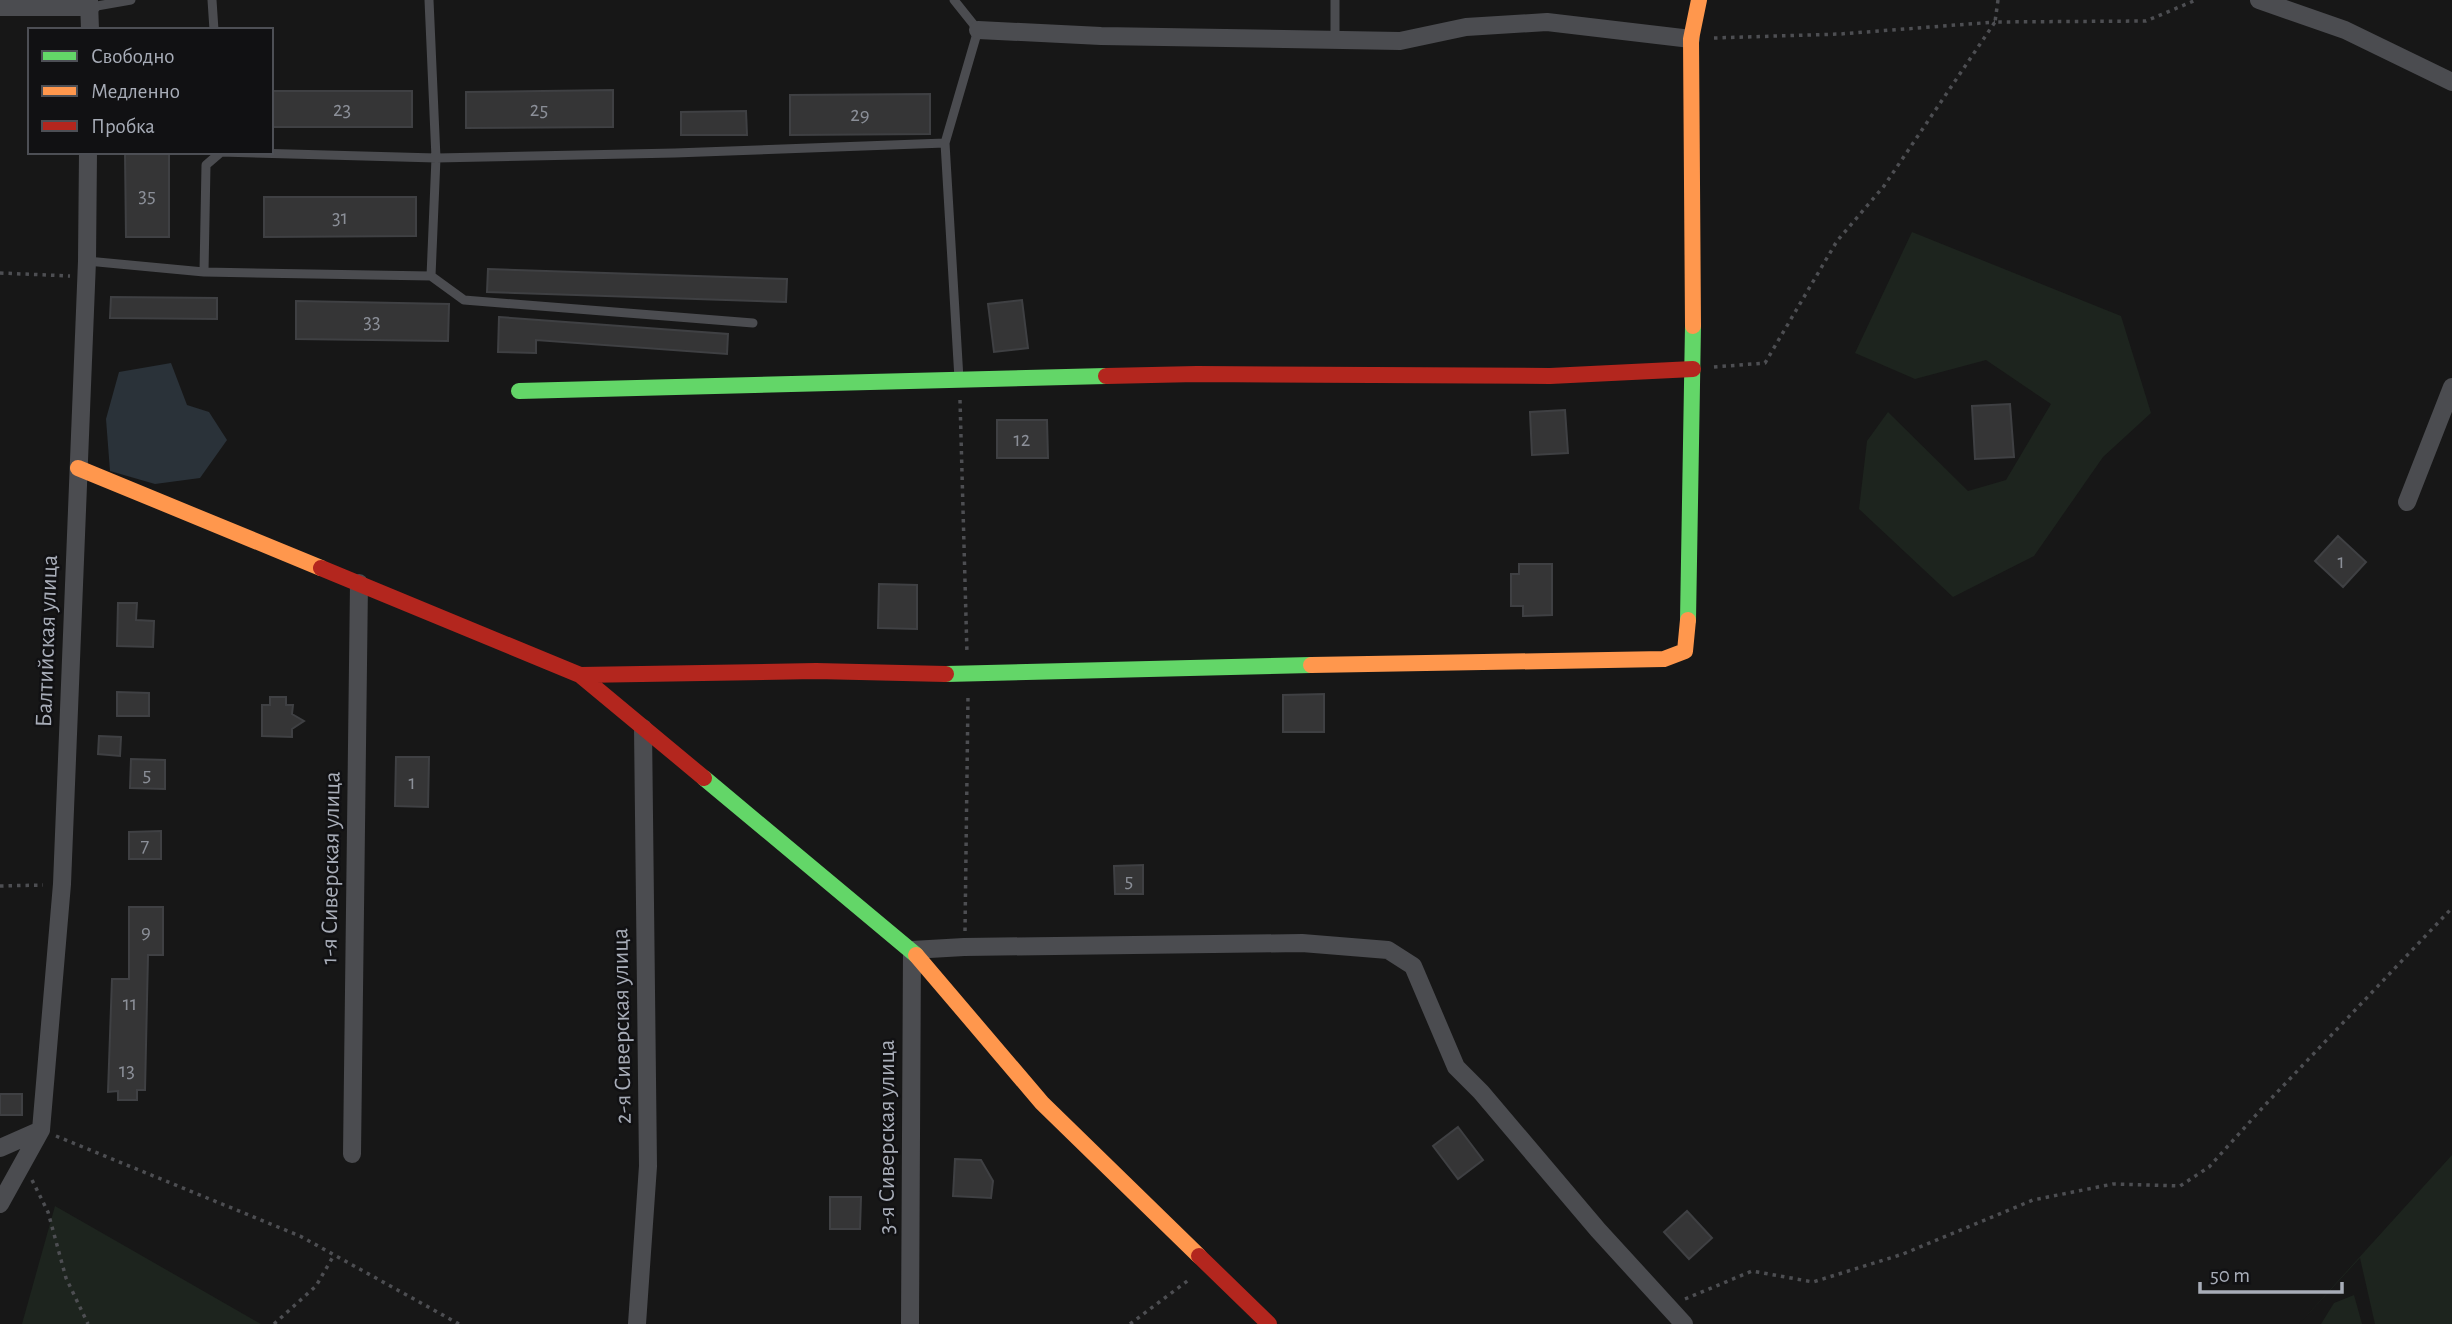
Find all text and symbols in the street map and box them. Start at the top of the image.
legend [28,28,273,154]
text: Свободно [91,46,175,67]
text: Медленно [91,81,180,102]
house number: 23 [333,99,351,120]
house number: 25 [530,99,548,120]
house number: 29 [850,104,870,125]
text: Пробка [91,116,155,137]
house number: 35 [138,185,156,206]
house number: 31 [332,207,348,228]
house number: 33 [363,311,381,332]
house number: 12 [1014,429,1030,450]
house number: 1 [2337,551,2345,572]
street label: Балтийская улица [32,554,62,728]
house number: 5 [143,764,151,785]
street label: 1-я Сиверская улица [317,771,345,965]
house number: 1 [408,772,416,793]
house number: 7 [141,835,150,856]
house number: 5 [1125,870,1133,891]
house number: 9 [141,921,151,942]
street label: 2-я Сиверская улица [608,928,636,1124]
house number: 11 [123,993,137,1014]
street label: 3-я Сиверская улица [875,1039,899,1235]
house number: 13 [119,1060,135,1081]
scale bar [2200,1250,2342,1294]
text: 50 m [2210,1265,2250,1286]

